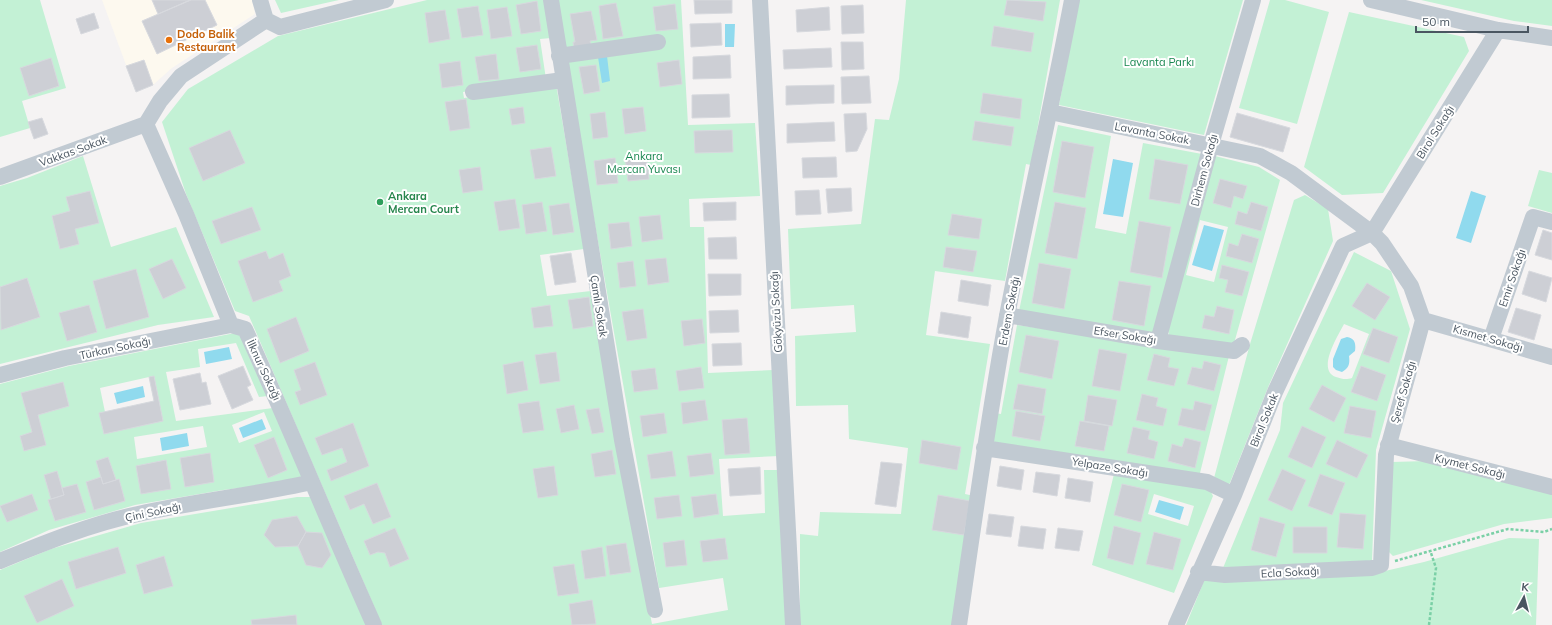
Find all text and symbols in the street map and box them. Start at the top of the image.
scale bar [1416,8,1528,34]
text: 50 m [1422,14,1450,29]
place label: Dodo Balik Restaurant [177,27,236,54]
marker: Dodo Balik Restaurant [164,35,174,45]
park label: Lavanta Parkı [1124,55,1194,69]
street label: Birol Sokağı [1413,103,1457,161]
street label: Lavanta Sokak [1114,119,1191,147]
street label: Vakkas Sokak [37,132,109,170]
street label: Dirhem Sokağı [1188,132,1220,208]
park label: Ankara Mercan Yuvası [607,149,681,176]
place label: Ankara Mercan Court [388,189,459,216]
marker: Ankara Mercan Court [375,197,385,207]
street label: Emir Sokağı [1496,247,1528,309]
street label: Gökyüzü Sokağı [767,271,785,353]
street label: Çamlı Sokak [587,274,611,338]
street label: Erdem Sokağı [995,275,1023,347]
street label: Kısmet Sokağı [1451,321,1525,355]
street label: Efser Sokağı [1093,323,1157,347]
street label: Türkan Sokağı [78,334,152,362]
street label: İlknur Sokağı [244,337,284,403]
street label: Şeref Sokağı [1387,359,1419,425]
street label: Birol Sokak [1247,391,1281,449]
street label: Kıymet Sokağı [1433,450,1507,482]
street label: Yelpaze Sokağı [1070,454,1149,480]
street label: Çini Sokağı [124,499,182,525]
street label: Ecla Sokağı [1260,563,1320,581]
north arrow [1504,577,1544,617]
text: K [1521,580,1530,595]

